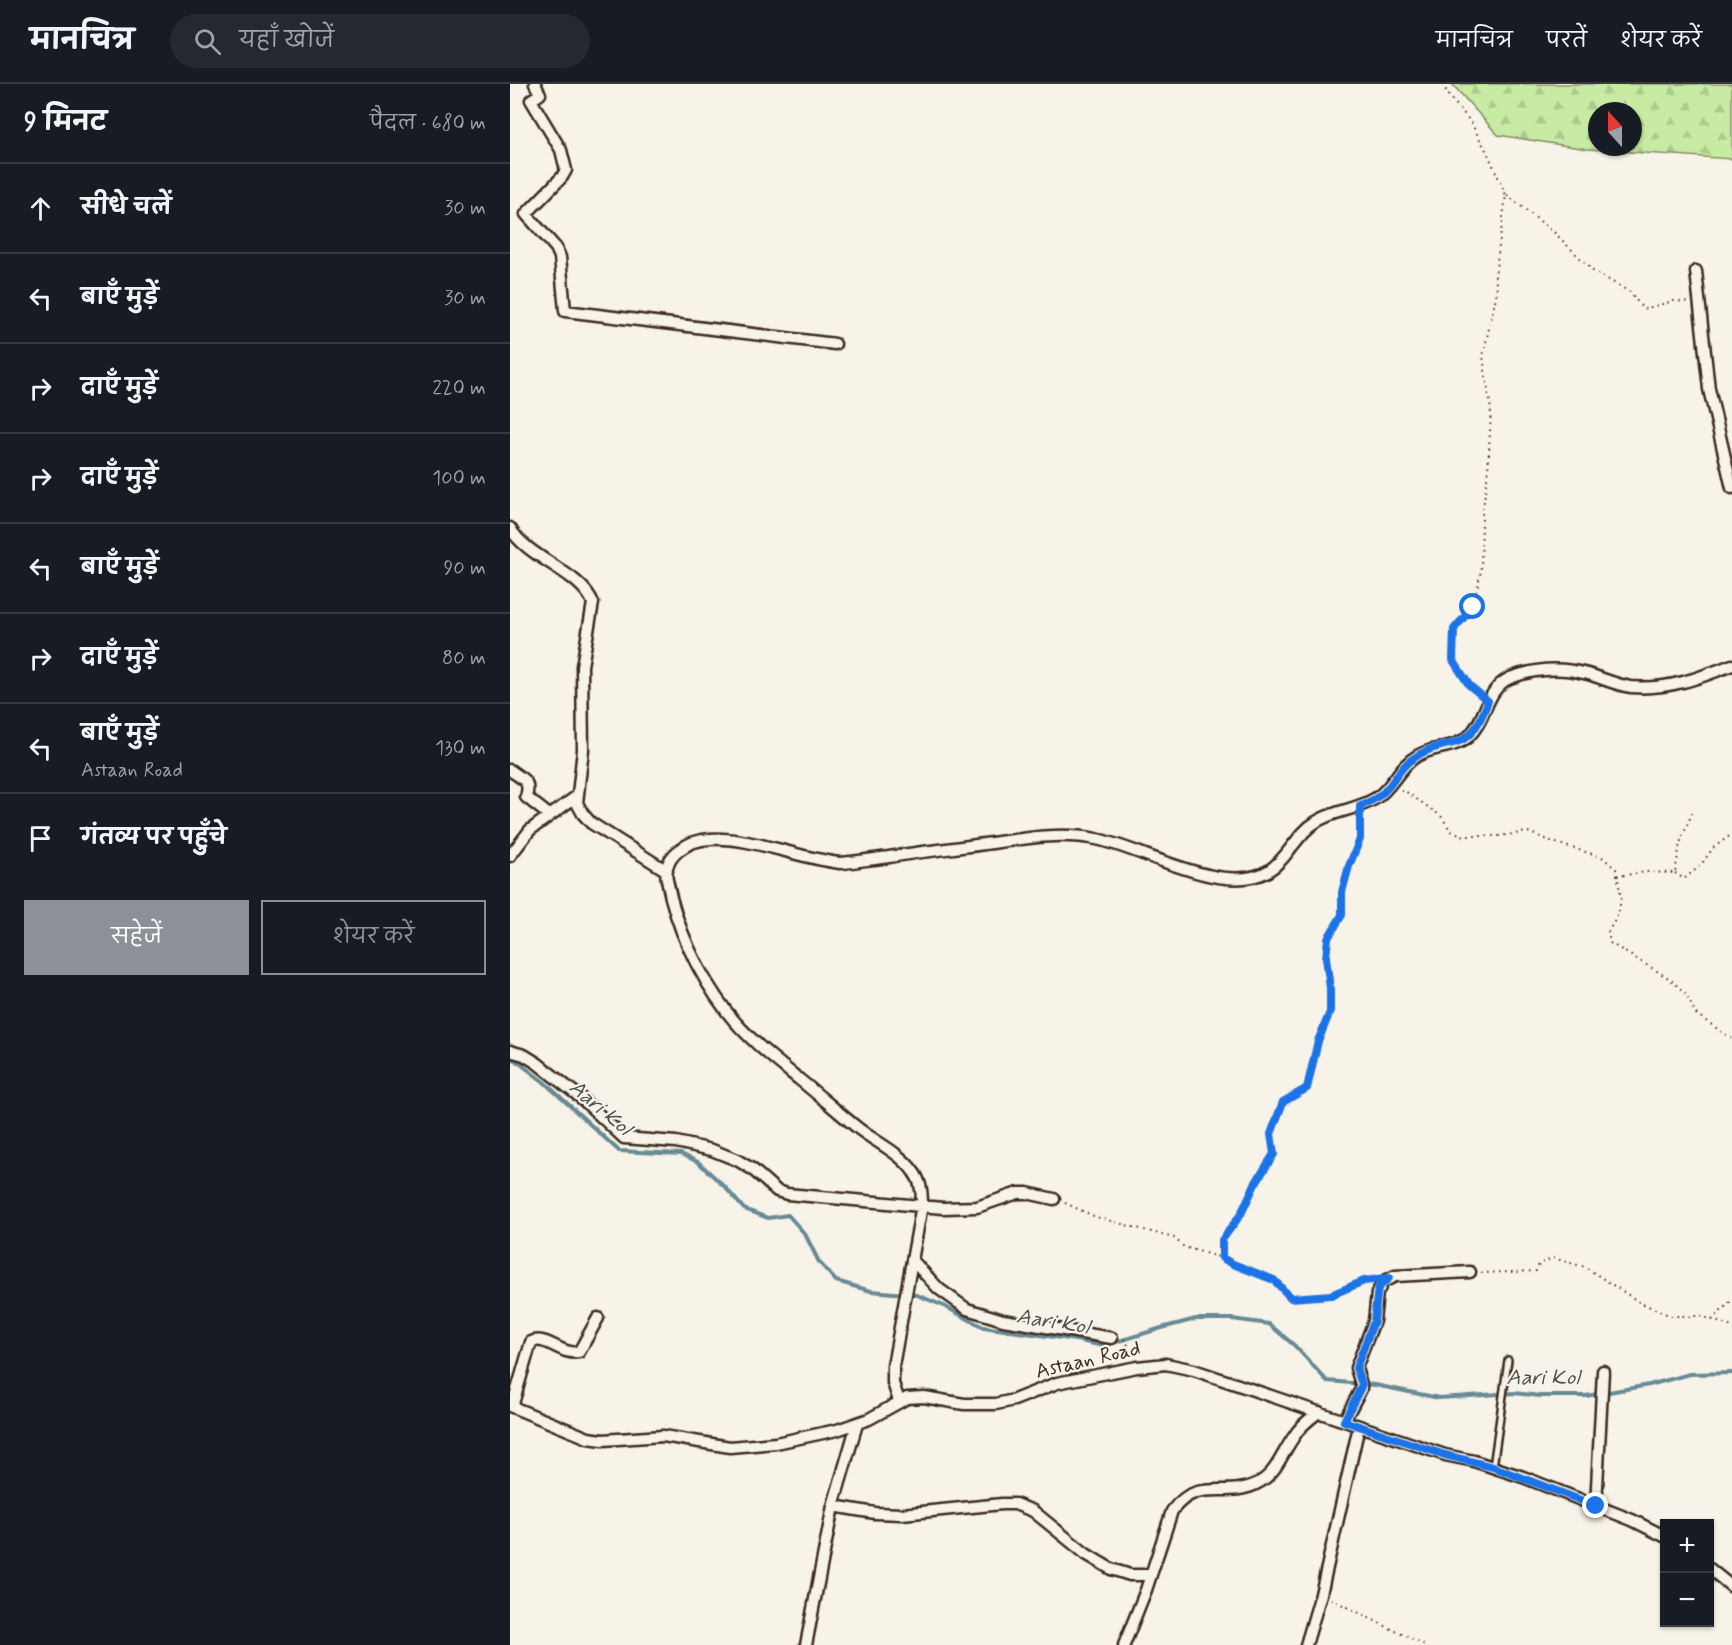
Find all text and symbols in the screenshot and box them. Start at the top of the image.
search box [170,14,590,68]
text: मानचित्र [30,23,134,60]
icon: search [191,25,224,58]
text: यहाँ खोजें [239,27,334,55]
text: मानचित्र [1436,27,1513,55]
text: परतें [1546,27,1587,55]
text: शेयर करें [1620,27,1702,55]
north arrow [1588,102,1642,156]
text: 9 मिनट [24,106,107,140]
text: पैदल · 680 m [370,110,486,137]
icon: ahead [24,192,57,225]
text: सीधे चलें [81,194,171,222]
text: 30 m [444,195,486,222]
icon: left [24,282,57,315]
text: बाएँ मुड़ें [81,284,159,312]
text: 30 m [444,285,486,312]
icon: right [24,372,57,405]
text: दाएँ मुड़ें [81,374,158,402]
text: 220 m [432,375,486,402]
icon: right [24,462,57,495]
text: दाएँ मुड़ें [81,464,158,492]
text: 100 m [432,465,486,492]
icon: left [24,552,57,585]
text: बाएँ मुड़ें [81,554,159,582]
text: 90 m [443,555,486,582]
route start [1459,593,1485,619]
icon: right [24,642,57,675]
text: दाएँ मुड़ें [81,644,158,672]
text: 80 m [442,645,486,672]
text: बाएँ मुड़ें [81,720,159,748]
icon: left [24,732,57,765]
text: 130 m [435,735,486,762]
text: Astaan Road [81,757,183,784]
icon: arrive [24,822,57,855]
text: गंतव्य पर पहुँचे [81,824,227,852]
button: सहेजें [24,900,249,975]
button: शेयर करें [261,900,486,975]
water label: Aari Kol [563,1074,639,1144]
water label: Aari Kol [1015,1302,1094,1342]
street label: Astaan Road [1033,1334,1143,1386]
water label: Aari Kol [1506,1364,1582,1392]
route end [1582,1492,1608,1518]
map controls [1660,1519,1714,1627]
button: + [1660,1519,1714,1573]
button: − [1660,1573,1714,1627]

